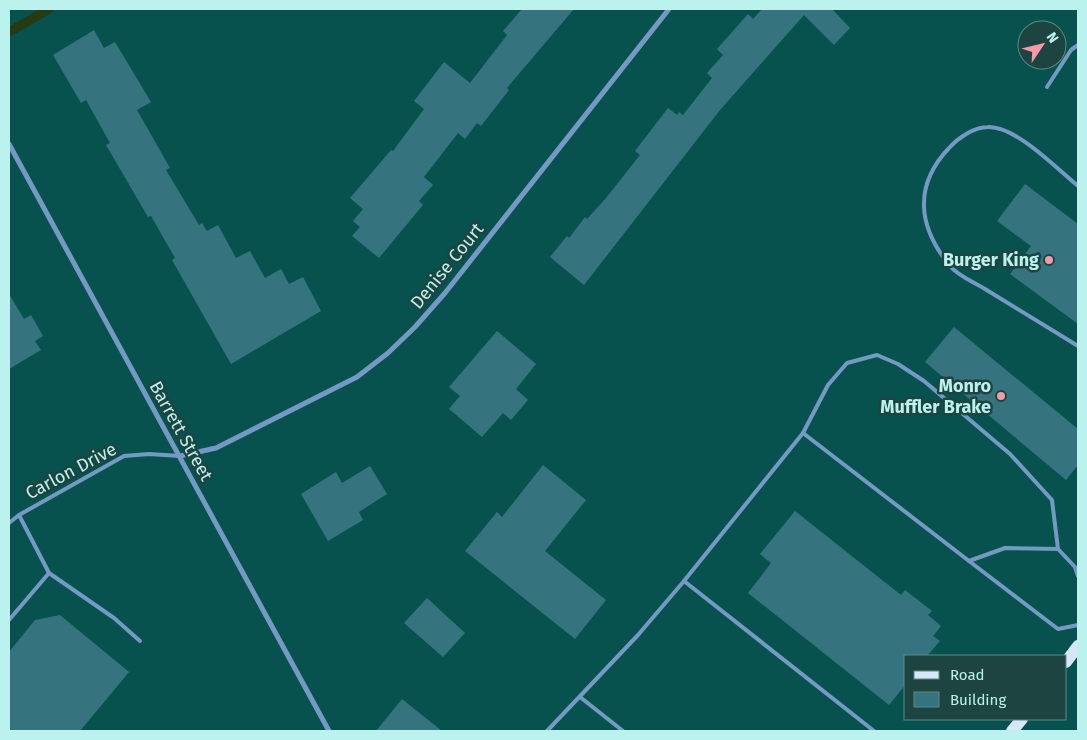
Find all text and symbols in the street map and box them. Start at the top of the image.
north arrow [1017,20,1067,70]
text: N [1043,29,1062,47]
street label: Denise Court [406,218,489,313]
place label: Burger King [943,249,1039,271]
marker: Burger King [1043,254,1055,266]
place label: Monro Muffler Brake [880,375,991,418]
street label: Barrett Street [145,377,218,485]
marker: Monro Muffler Brake [995,390,1007,402]
street label: Carlon Drive [22,438,120,504]
legend [904,655,1067,720]
text: Road [950,666,985,684]
text: Building [950,691,1006,709]

